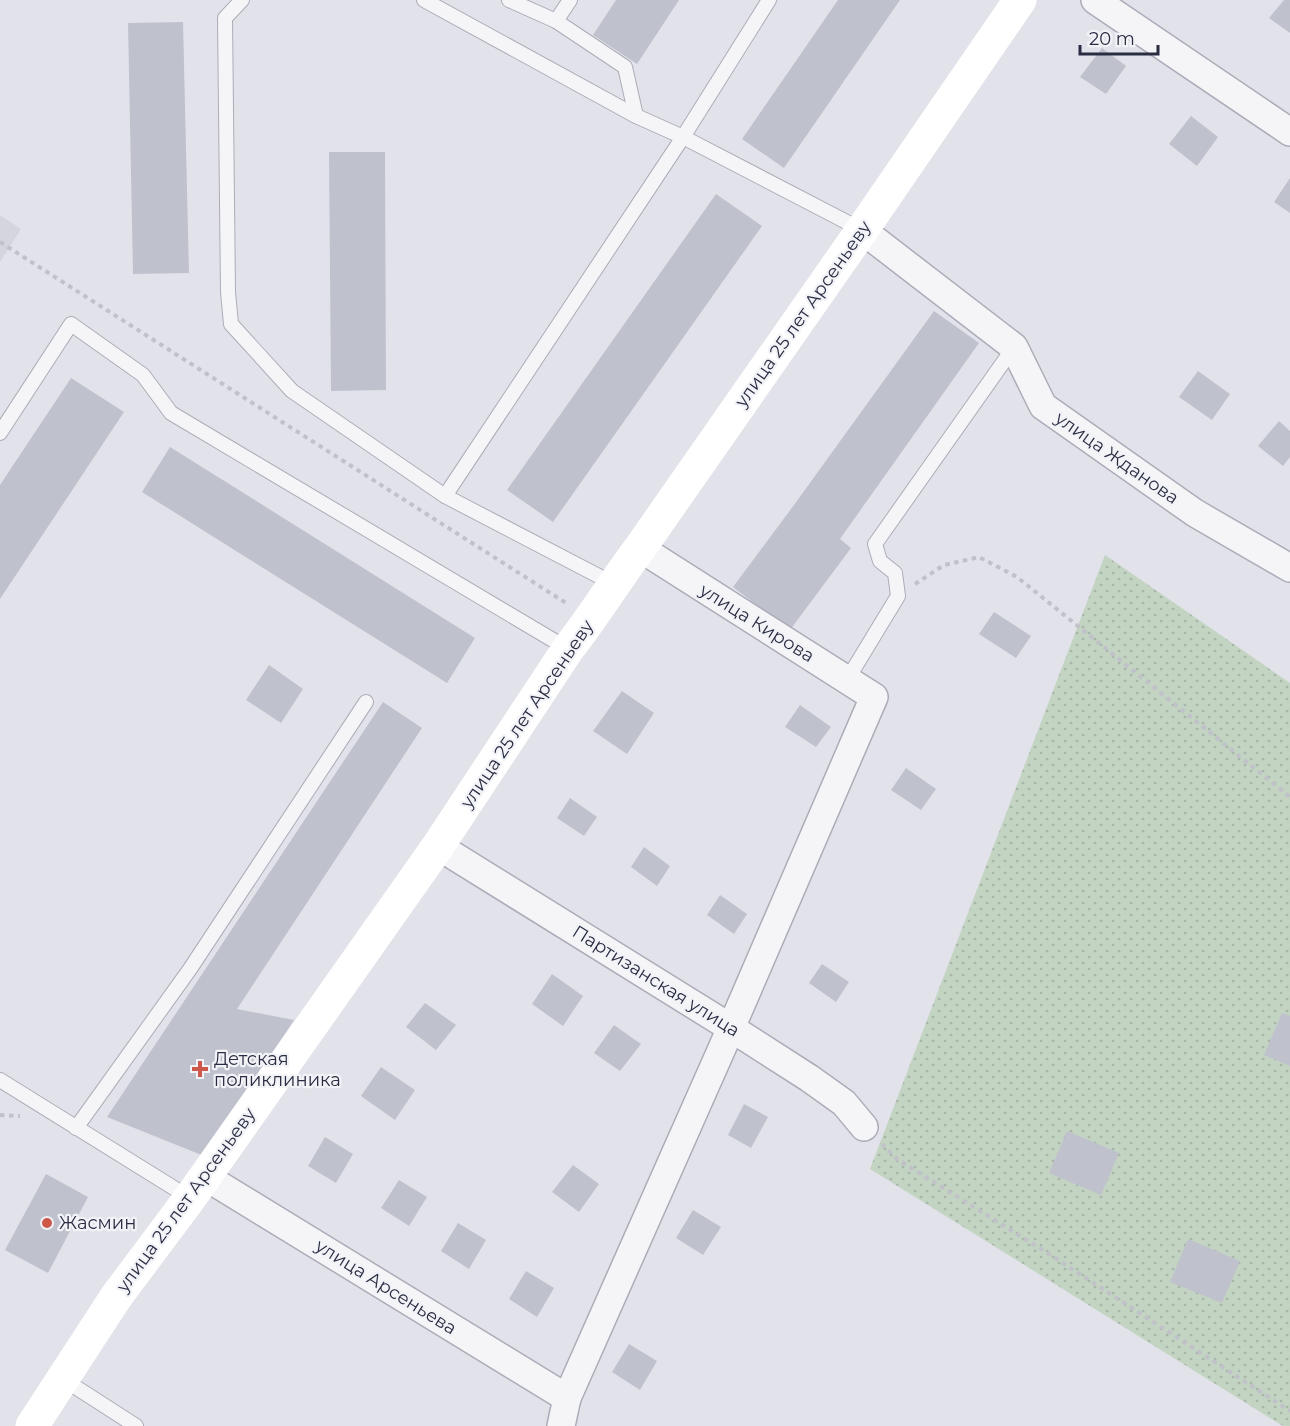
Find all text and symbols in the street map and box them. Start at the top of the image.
scale bar [1080,18,1158,56]
text: 20 m [1089,28,1135,50]
street label: улица 25 лет Арсеньеву [730,217,876,412]
street label: улица Жданова [1050,407,1183,509]
street label: улица Кирова [695,578,818,667]
street label: улица 25 лет Арсеньеву [455,616,598,813]
street label: Партизанская улица [568,920,744,1042]
place label: Детская поликлиника [214,1048,341,1091]
marker: Детская поликлиника [191,1060,209,1078]
street label: улица 25 лет Арсеньеву [111,1103,260,1297]
place label: Жасмин [59,1212,136,1234]
marker: Жасмин [40,1216,54,1230]
street label: улица Арсеньева [310,1234,461,1339]

